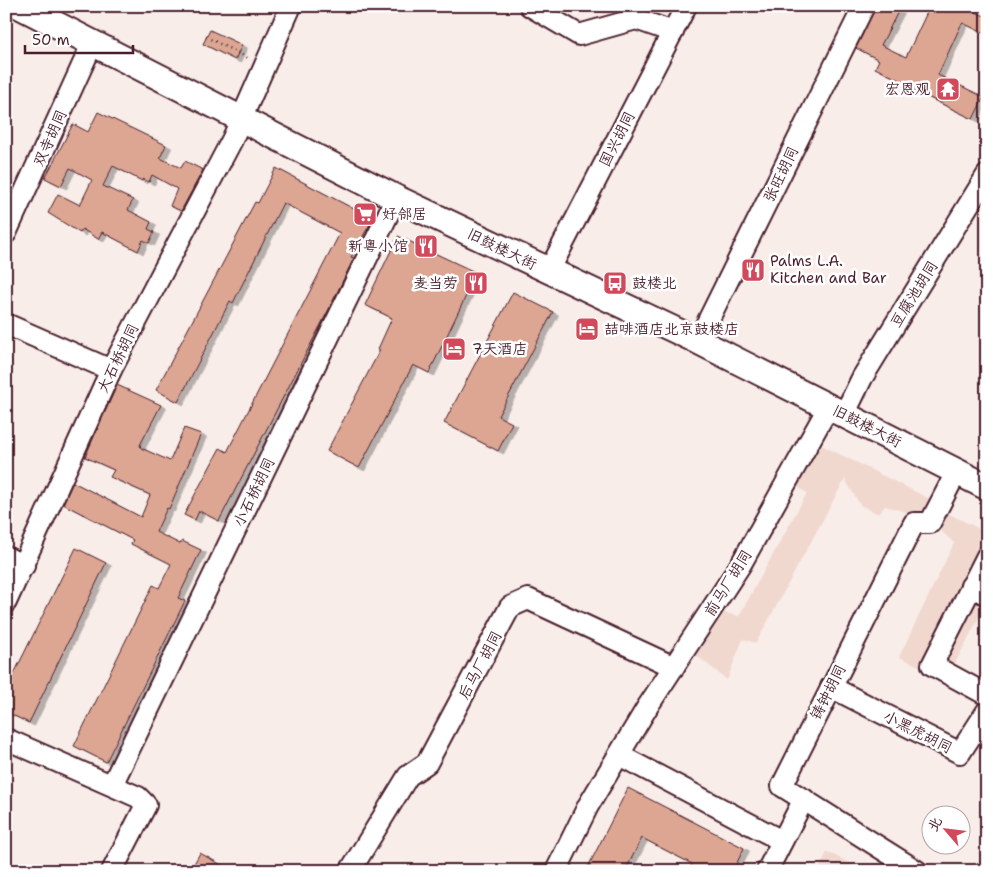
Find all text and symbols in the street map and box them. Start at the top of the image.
scale bar [25,22,132,54]
text: 50 m [32,30,70,50]
temple icon: 宏恩观 [935,76,961,102]
place label: 宏恩观 [885,79,930,99]
street label: 双寺胡同 [29,107,71,169]
street label: 国兴胡同 [594,108,640,170]
street label: 张旺胡同 [759,143,803,205]
supermarket icon: 好邻居 [352,201,378,227]
place label: 好邻居 [382,204,427,224]
street label: 旧鼓楼大街 [464,224,540,274]
restaurant icon: 新粤小馆 [413,233,439,259]
place label: 新粤小馆 [348,236,408,256]
place label: Palms L.A. Kitchen and Bar [770,251,887,288]
restaurant icon: Palms L.A. Kitchen and Bar [740,257,766,283]
street label: 豆腐池胡同 [886,257,942,331]
restaurant icon: 麦当劳 [463,270,489,296]
bus stop icon: 鼓楼北 [602,270,628,296]
place label: 麦当劳 [413,273,458,293]
place label: 鼓楼北 [632,273,677,293]
hotel icon: 喆啡酒店北京鼓楼店 [574,316,600,342]
place label: 喆啡酒店北京鼓楼店 [604,319,739,339]
street label: 大石桥胡同 [93,320,143,396]
hotel icon: 7天酒店 [441,336,467,362]
place label: 7天酒店 [472,339,528,359]
street label: 旧鼓楼大街 [829,400,905,452]
street label: 小石桥胡同 [229,454,279,530]
street label: 前马厂胡同 [700,546,756,620]
street label: 后马厂胡同 [454,627,506,703]
street label: 铸钟胡同 [805,661,851,723]
street label: 小黑虎胡同 [880,706,956,758]
north arrow [920,804,970,854]
text: 北 [923,813,946,834]

